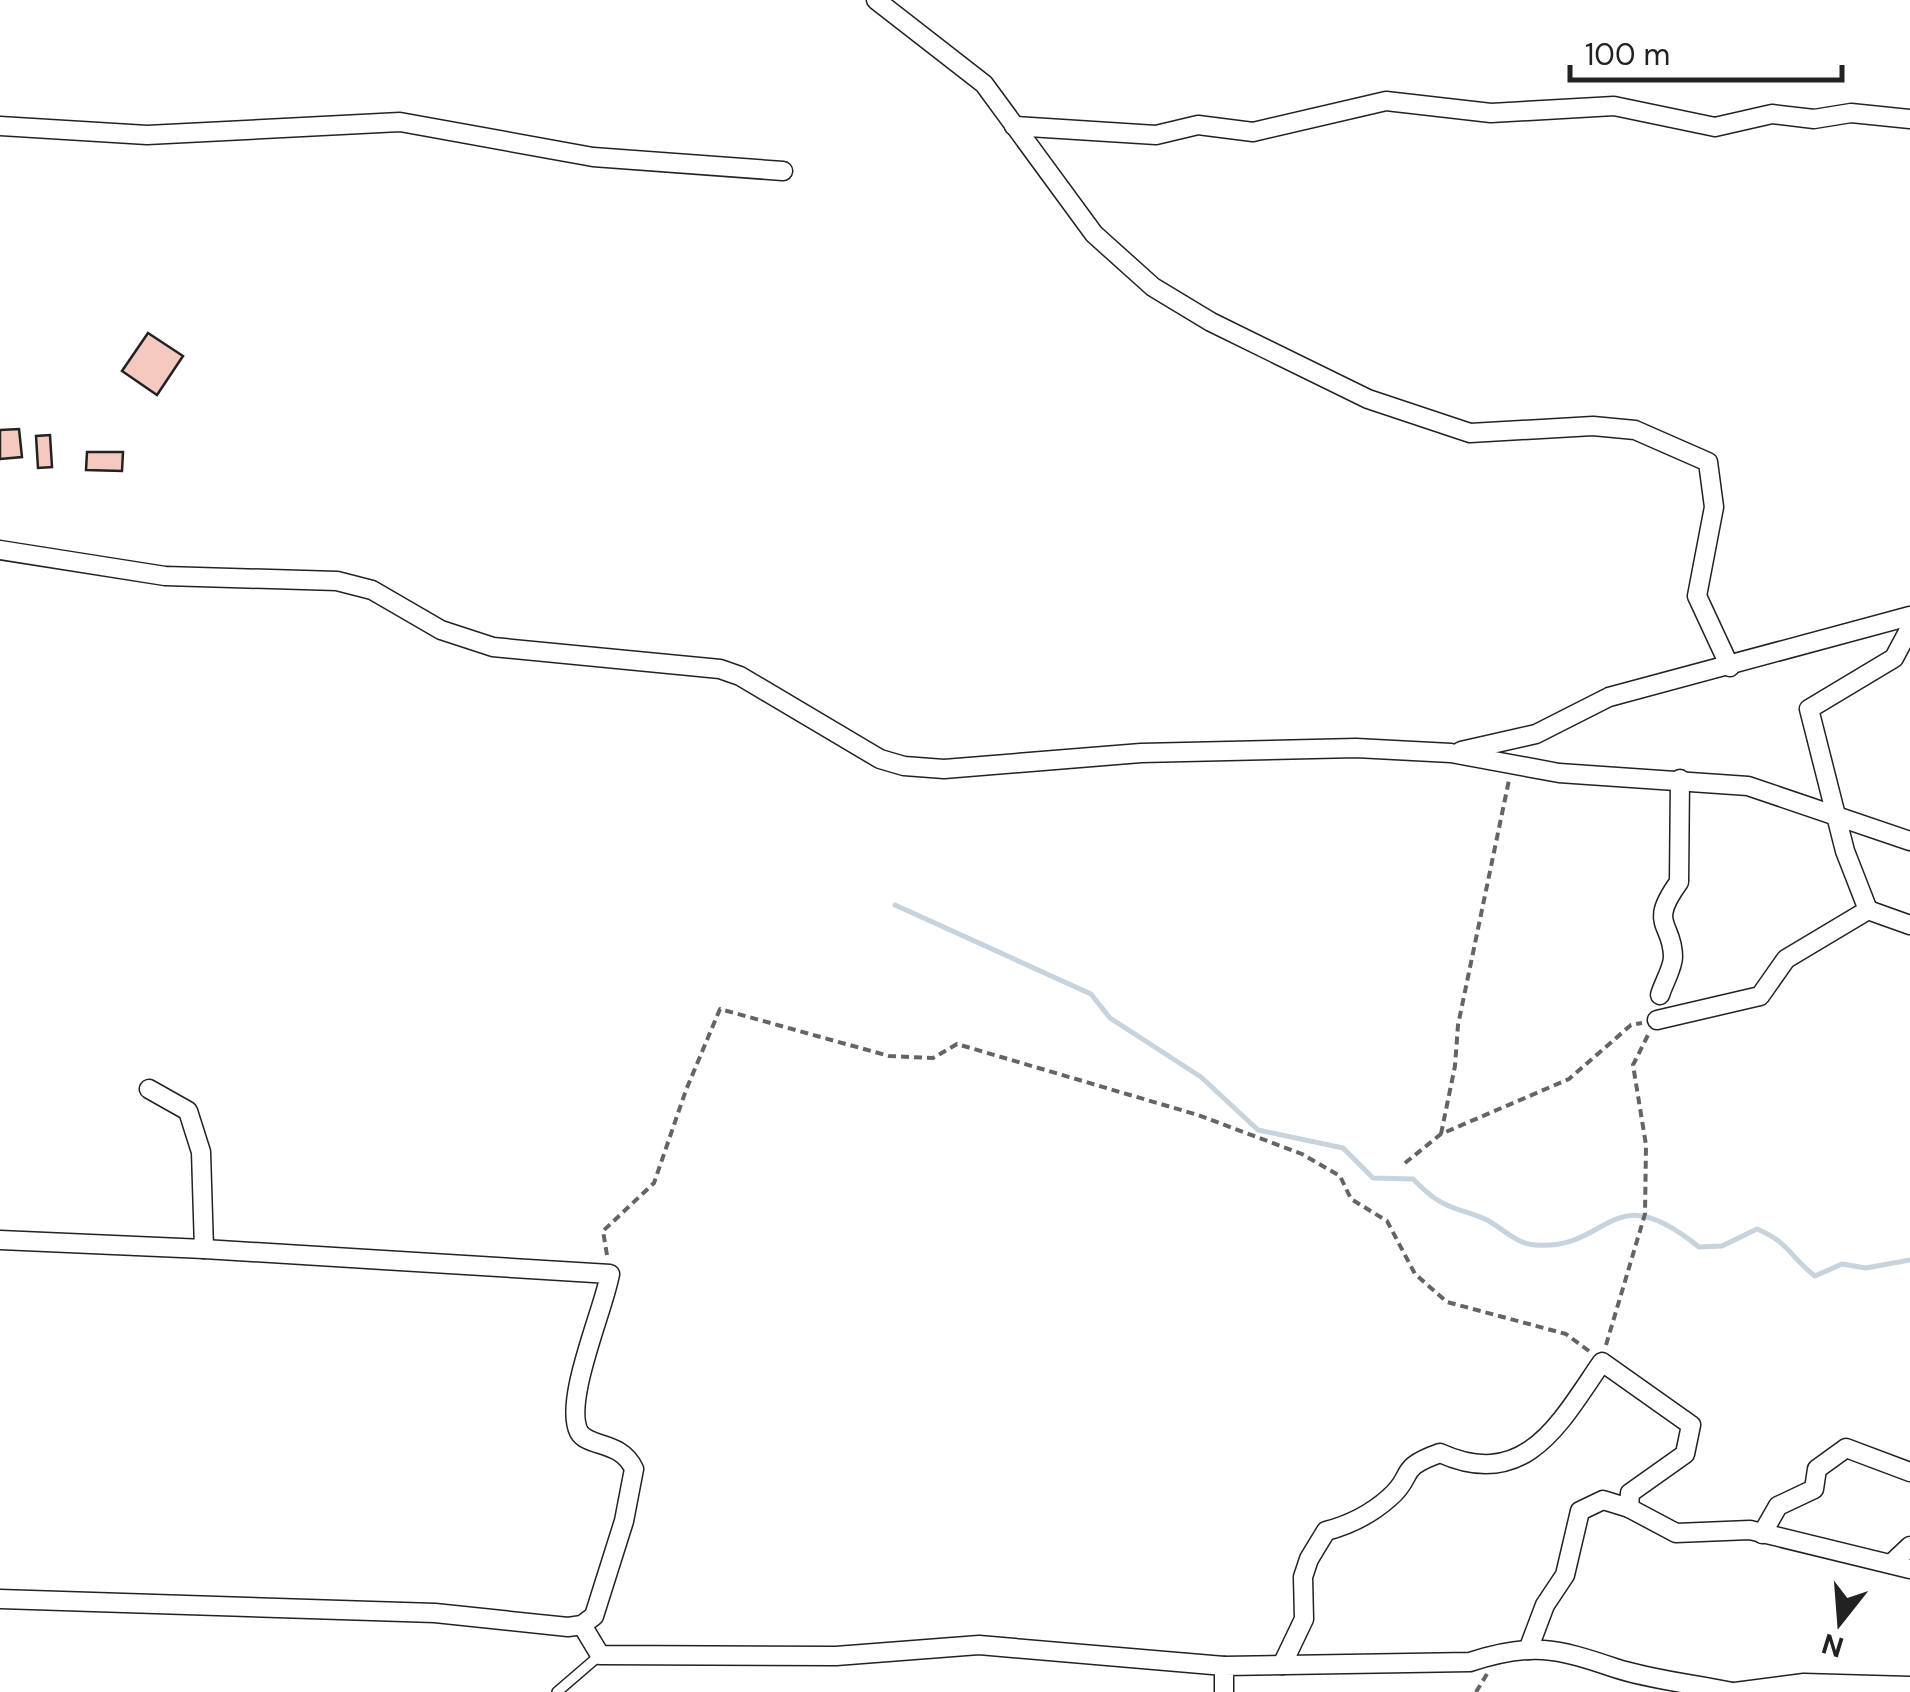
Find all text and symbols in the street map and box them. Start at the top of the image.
scale bar [1570,20,1842,82]
text: 100 m [1585,35,1670,74]
north arrow [1790,1572,1890,1672]
text: N [1818,1625,1848,1666]

